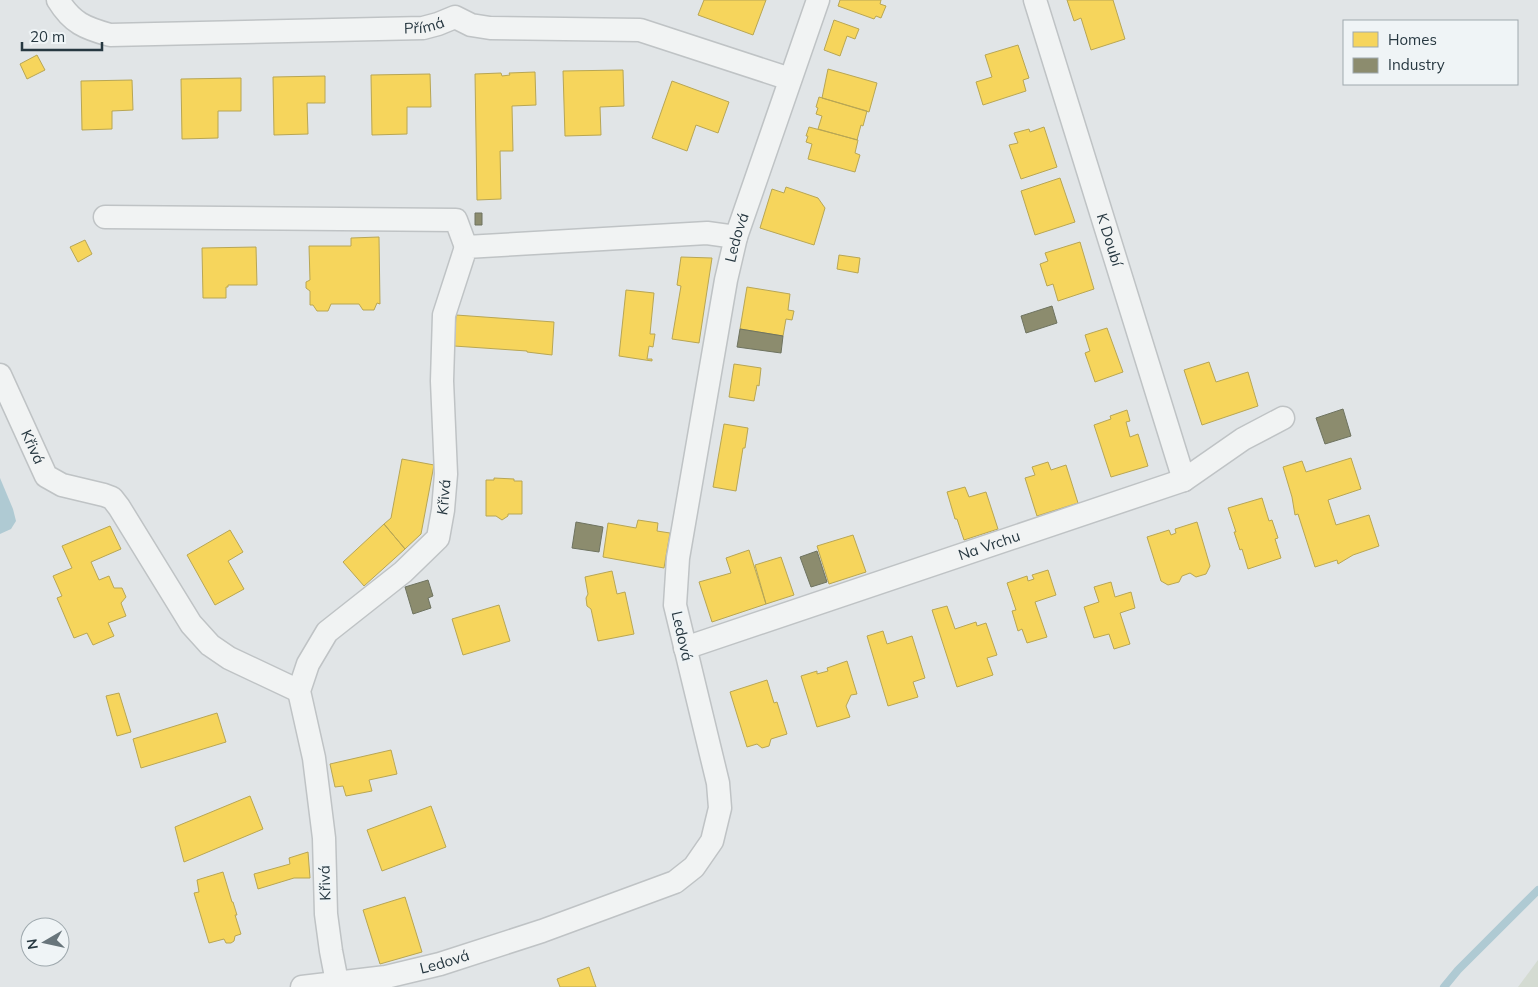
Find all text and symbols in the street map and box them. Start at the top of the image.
street label: Přímá [404,12,447,37]
scale bar [22,20,102,52]
legend [1343,20,1518,85]
text: 20 m [30,27,65,46]
text: Homes [1388,30,1437,49]
text: Industry [1388,55,1445,74]
street label: Ledová [720,210,753,264]
street label: K Doubí [1093,211,1127,270]
street label: Křivá [17,427,49,467]
street label: Křivá [432,479,455,516]
street label: Na Vrchu [956,526,1022,564]
street label: Ledová [668,609,697,663]
street label: Křivá [314,865,335,901]
north arrow [20,917,70,967]
text: N [22,937,42,951]
street label: Ledová [418,945,472,978]

